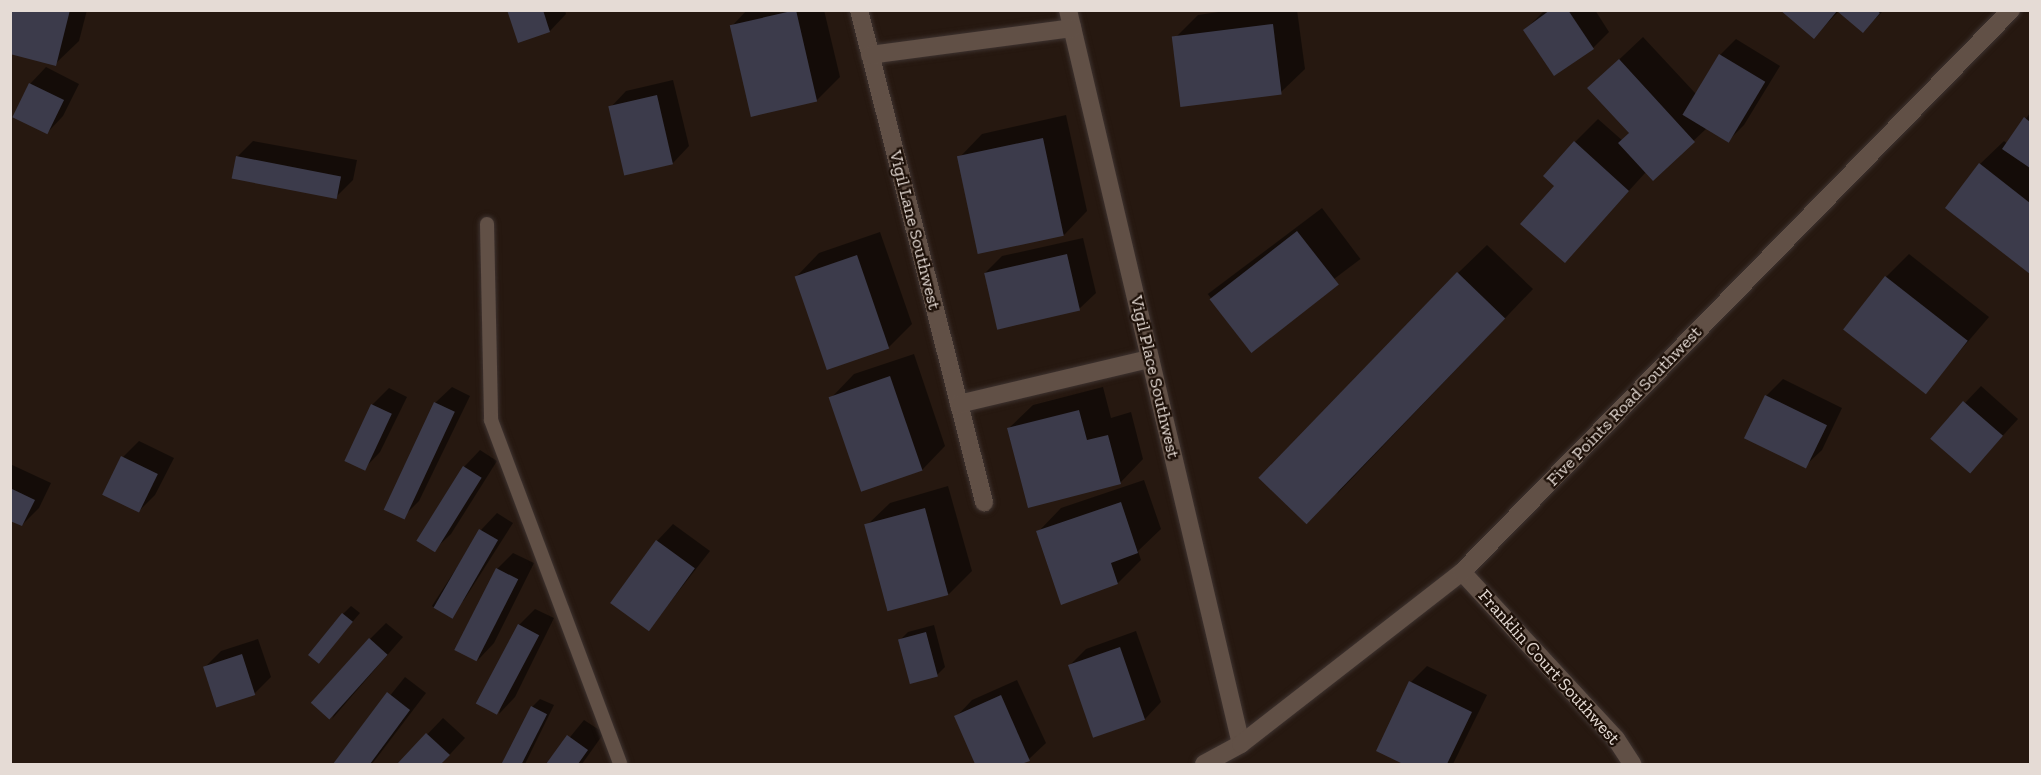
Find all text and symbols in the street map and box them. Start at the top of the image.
street label: Vigil Lane Southwest [885,148,945,312]
street label: Vigil Place Southwest [1126,293,1184,461]
street label: Five Points Road Southwest [1542,321,1706,491]
street label: Franklin Court Southwest [1474,585,1624,749]

